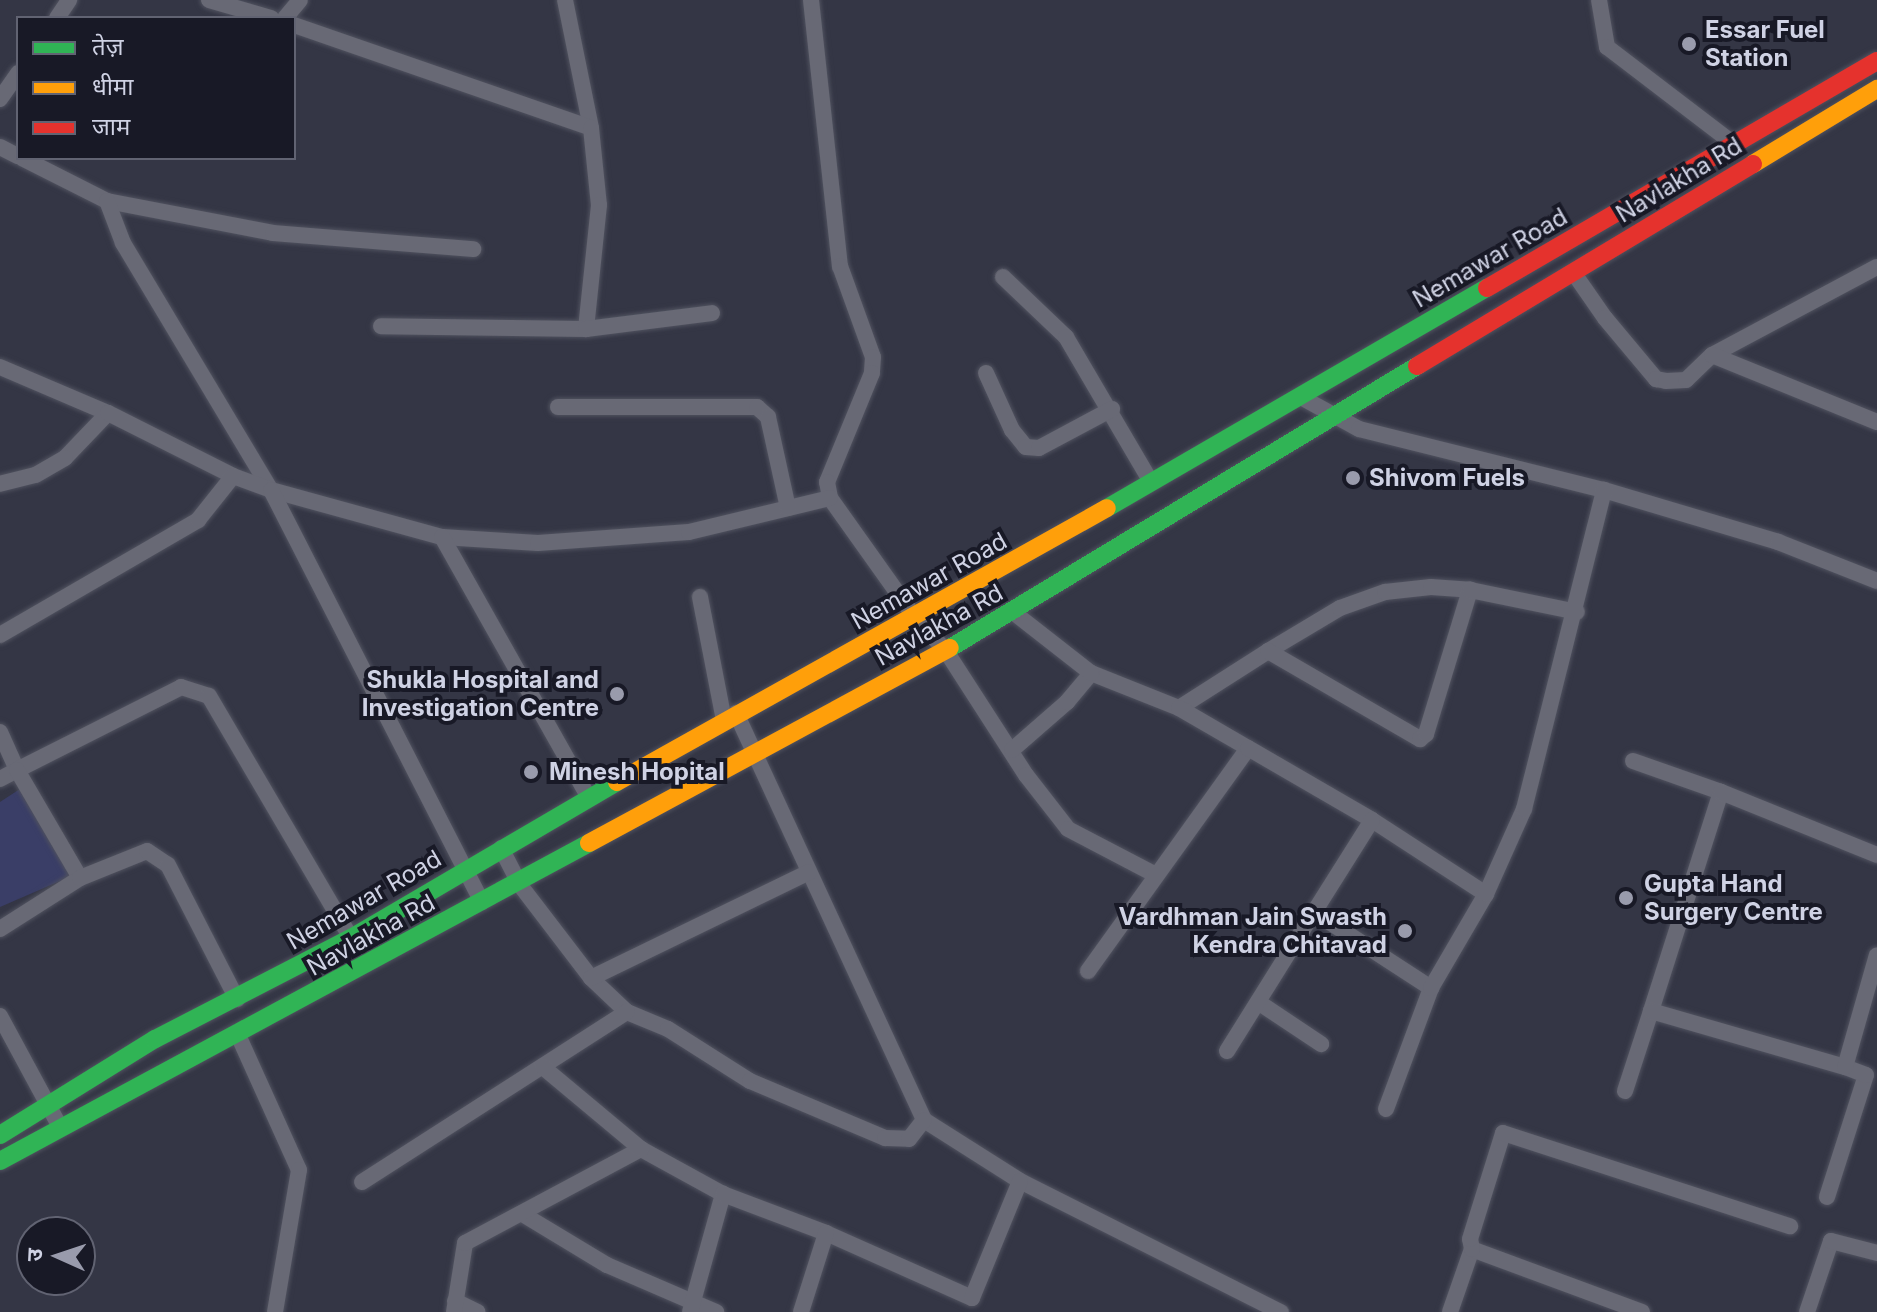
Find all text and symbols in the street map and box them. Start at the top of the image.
legend [16,16,296,160]
place label: Essar Fuel Station [1705,16,1825,72]
text: तेज़ [92,32,124,61]
marker: Essar Fuel Station [1680,35,1698,53]
text: धीमा [92,72,134,101]
text: जाम [92,112,130,141]
street label: Navlakha Rd [1611,131,1747,229]
street label: Nemawar Road [1408,202,1572,314]
place label: Shivom Fuels [1369,464,1525,492]
marker: Shivom Fuels [1344,469,1362,487]
street label: Nemawar Road [846,526,1012,636]
street label: Navlakha Rd [870,578,1008,672]
place label: Shukla Hospital and Investigation Centre [362,666,599,722]
marker: Shukla Hospital and Investigation Centre [606,683,628,705]
place label: Minesh Hopital [549,758,725,786]
marker: Minesh Hopital [520,761,542,783]
street label: Nemawar Road [282,844,446,956]
place label: Gupta Hand Surgery Centre [1644,870,1823,926]
marker: Gupta Hand Surgery Centre [1615,887,1637,909]
street label: Navlakha Rd [302,888,440,982]
place label: Vardhman Jain Swasth Kendra Chitavad [1119,903,1387,959]
marker: Vardhman Jain Swasth Kendra Chitavad [1394,920,1416,942]
north arrow [16,1216,96,1296]
text: उ [21,1248,47,1262]

